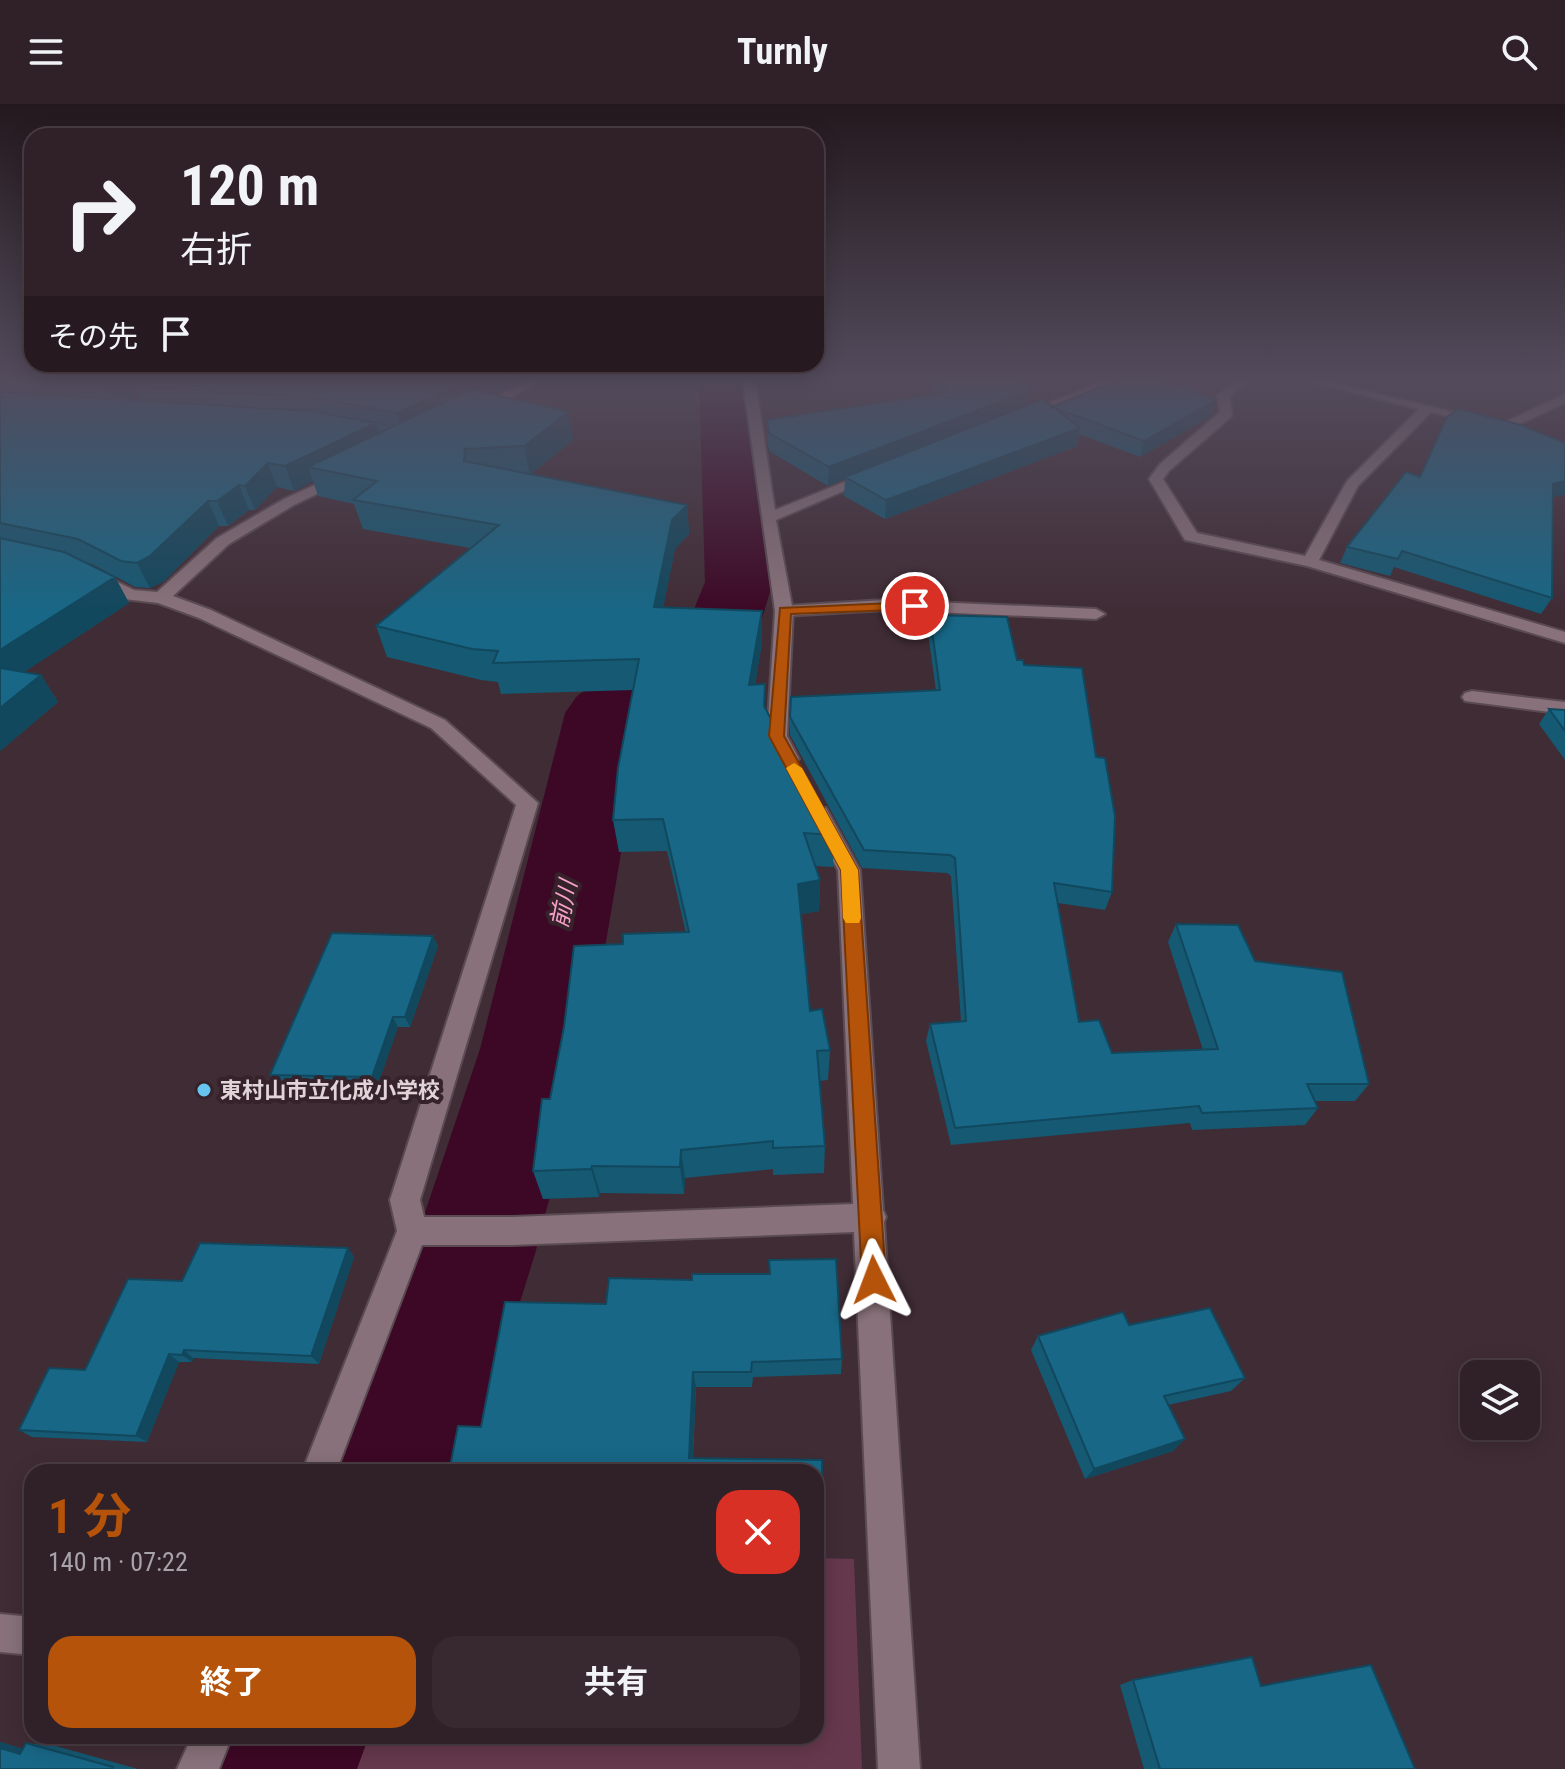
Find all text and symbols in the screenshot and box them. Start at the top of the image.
icon: menu [24,30,68,74]
icon: search [1497,30,1541,74]
text: Turnly [737,31,828,73]
text: 120 m [180,153,319,219]
icon: right [48,160,152,264]
text: 右折 [180,229,252,271]
icon: arrive [154,312,198,356]
text: その先 [48,319,138,354]
pin [881,572,949,640]
icon: arrive [893,584,937,628]
water label: 前川 [545,875,583,930]
place label: 東村山市立化成小学校 [220,1078,440,1103]
marker: 東村山市立化成小学校 [195,1081,213,1099]
position arrow [832,1238,916,1322]
map controls [1460,1360,1540,1440]
button: layers [1460,1360,1540,1440]
text: 1 分 [48,1488,131,1545]
button: close [716,1490,800,1574]
text: 140 m · 07:22 [48,1547,188,1577]
button: 終了 [48,1636,416,1728]
button: 共有 [432,1636,800,1728]

